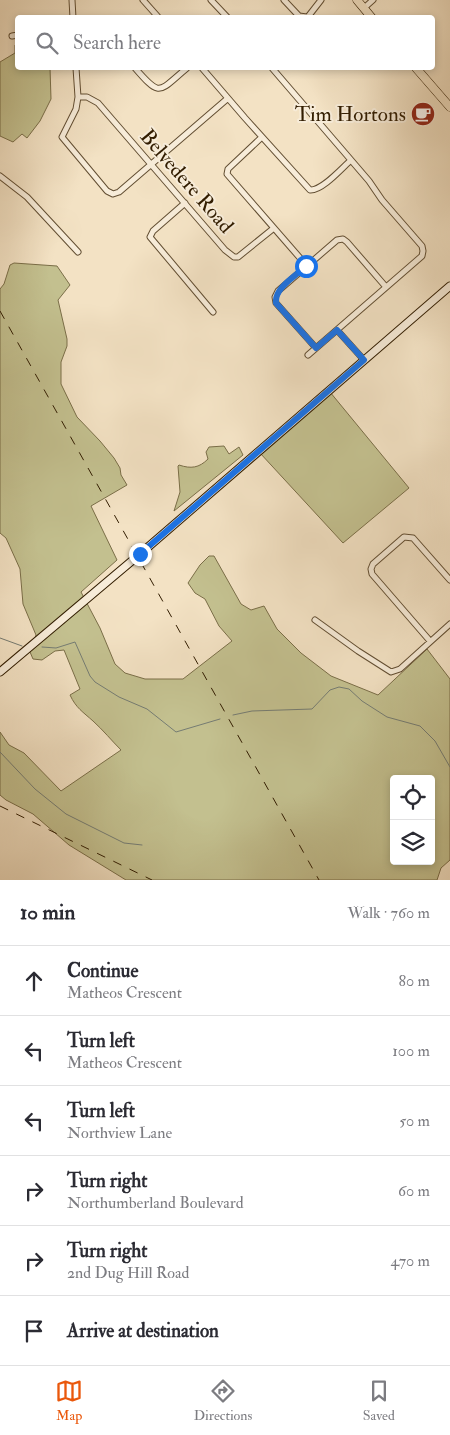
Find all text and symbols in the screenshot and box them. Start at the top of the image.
search box [15,15,435,70]
icon: search [33,29,61,57]
text: Search here [73,31,161,55]
place label: Tim Hortons [295,101,406,128]
cafe icon: Tim Hortons [410,101,436,127]
street label: Belvedere Road [134,124,240,240]
route start [295,255,318,278]
route end [129,543,152,566]
map controls [390,775,435,865]
button: locate [390,775,435,820]
button: layers [390,820,435,865]
text: 10 min [20,899,75,926]
text: Walk · 760 m [348,903,430,923]
text: Continue [67,959,138,983]
icon: ahead [20,967,48,995]
text: 80 m [399,971,430,991]
text: Matheos Crescent [67,983,182,1003]
text: Turn left [67,1029,135,1053]
icon: left [20,1037,48,1065]
text: 100 m [392,1041,430,1061]
text: Matheos Crescent [67,1053,182,1073]
text: Turn left [67,1099,135,1123]
icon: left [20,1107,48,1135]
text: 50 m [399,1111,430,1131]
text: Northview Lane [67,1123,172,1143]
text: Turn right [67,1169,147,1193]
icon: right [20,1177,48,1205]
text: 60 m [398,1181,430,1201]
text: Northumberland Boulevard [67,1193,244,1213]
text: Turn right [67,1239,147,1263]
icon: right [20,1247,48,1275]
text: 470 m [390,1251,430,1271]
text: 2nd Dug Hill Road [67,1263,190,1283]
icon: arrive [20,1317,48,1345]
text: Arrive at destination [67,1319,219,1343]
tab: Map [55,1377,83,1424]
tab: Directions [194,1377,252,1424]
tab: Saved [363,1377,395,1424]

